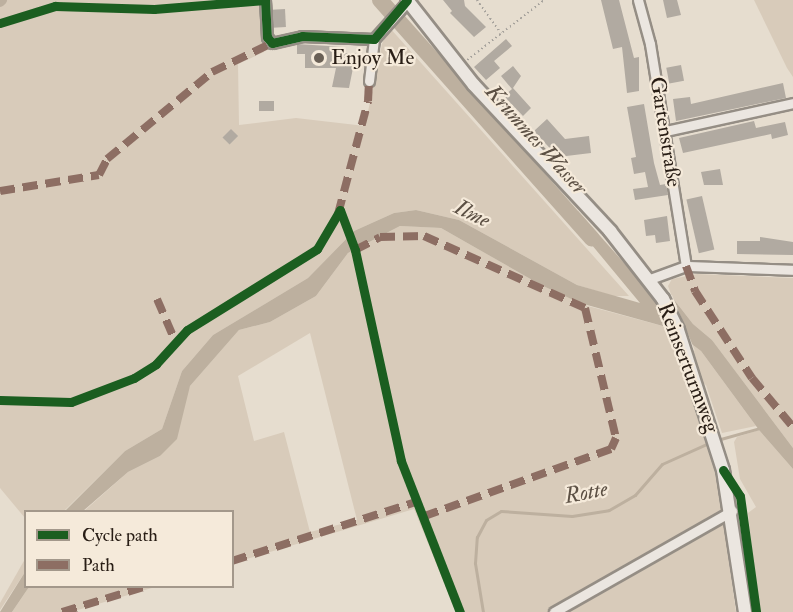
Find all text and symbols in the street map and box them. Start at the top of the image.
place label: Enjoy Me [331,45,414,71]
marker: Enjoy Me [312,51,326,65]
street label: Gartenstraße [644,75,686,189]
water label: Krummes Wasser [479,79,593,201]
water label: Ilme [450,194,494,234]
street label: Reinserturmweg [652,299,724,437]
water label: Rotte [562,476,610,510]
legend [24,510,234,588]
text: Cycle path [82,524,158,547]
text: Path [82,554,115,577]

